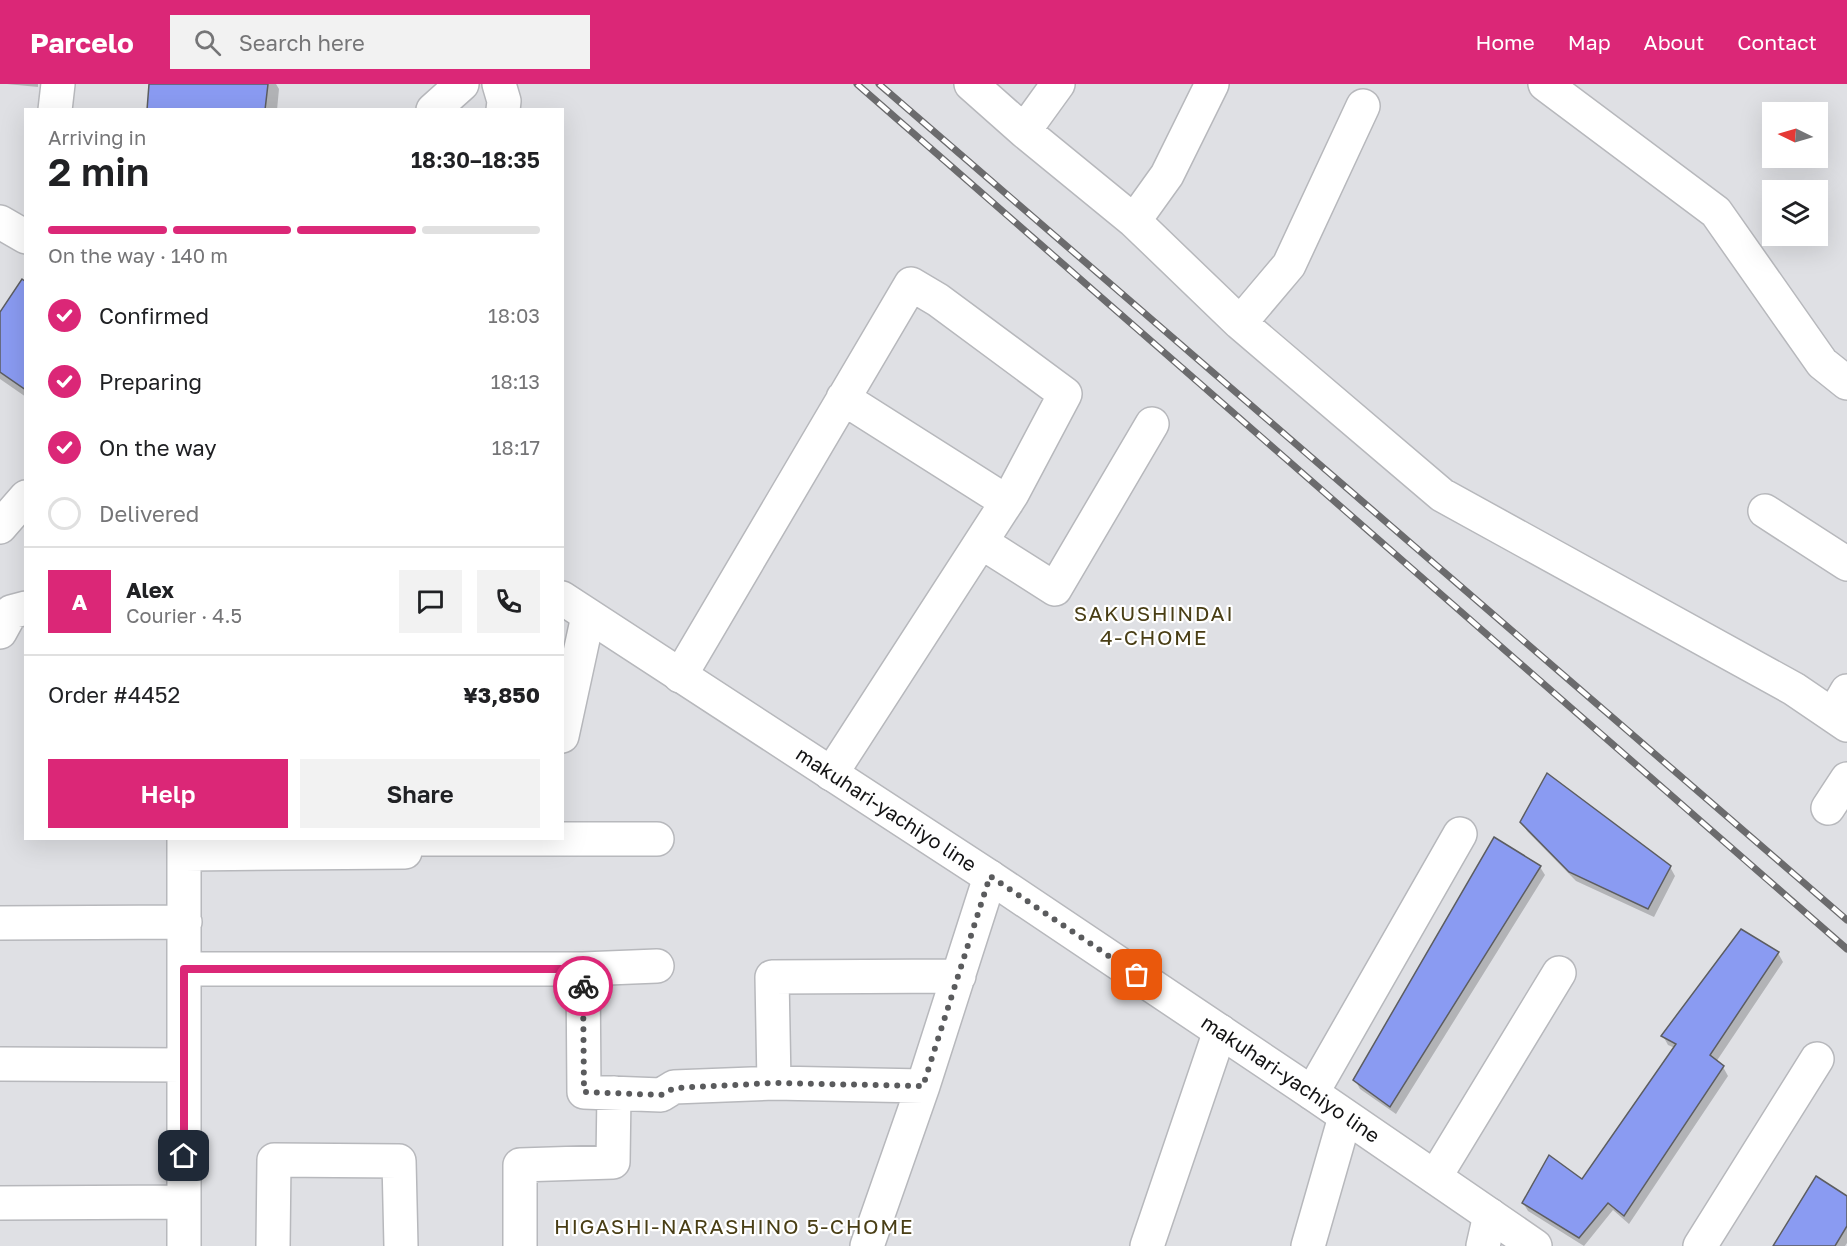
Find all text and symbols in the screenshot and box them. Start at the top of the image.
search box [170,15,590,69]
text: Parcelo [30,26,134,59]
icon: search [191,26,224,59]
text: Search here [239,29,365,56]
text: Home [1475,29,1535,55]
text: Map [1568,29,1611,55]
text: About [1644,29,1704,55]
text: Contact [1737,29,1817,55]
north arrow [1762,102,1828,168]
map controls [1762,102,1828,246]
text: Arriving in [48,125,146,149]
text: 18:30–18:35 [411,146,540,173]
text: 2 min [48,148,149,195]
button: layers [1762,180,1828,246]
text: On the way · 140 m [48,243,228,267]
icon: check [48,299,81,332]
text: Confirmed [99,302,209,329]
text: 18:03 [488,303,540,327]
icon: check [48,365,81,398]
text: Preparing [99,368,202,395]
text: 18:13 [491,369,540,393]
icon: check [48,431,81,464]
text: On the way [99,434,217,461]
text: 18:17 [492,435,540,459]
text: Delivered [99,500,199,527]
button: chat [399,570,462,633]
button: phone [477,570,540,633]
text: Alex [126,576,174,603]
text: A [72,588,87,615]
district label: SAKUSHINDAI 4-CHOME [1074,600,1234,650]
text: Courier · 4.5 [126,603,242,627]
text: Order #4452 [48,681,180,708]
text: ¥3,850 [463,681,540,708]
street label: makuhari-yachiyo line [792,741,981,876]
button: Help [48,759,288,828]
button: Share [300,759,540,828]
pin [1111,949,1162,1000]
courier [553,956,613,1016]
icon: bag [1120,958,1153,991]
icon: bike [567,970,600,1003]
street label: makuhari-yachiyo line [1197,1009,1385,1147]
pin [158,1130,209,1181]
icon: home [167,1139,200,1172]
district label: HIGASHI-NARASHINO 5-CHOME [554,1213,914,1239]

